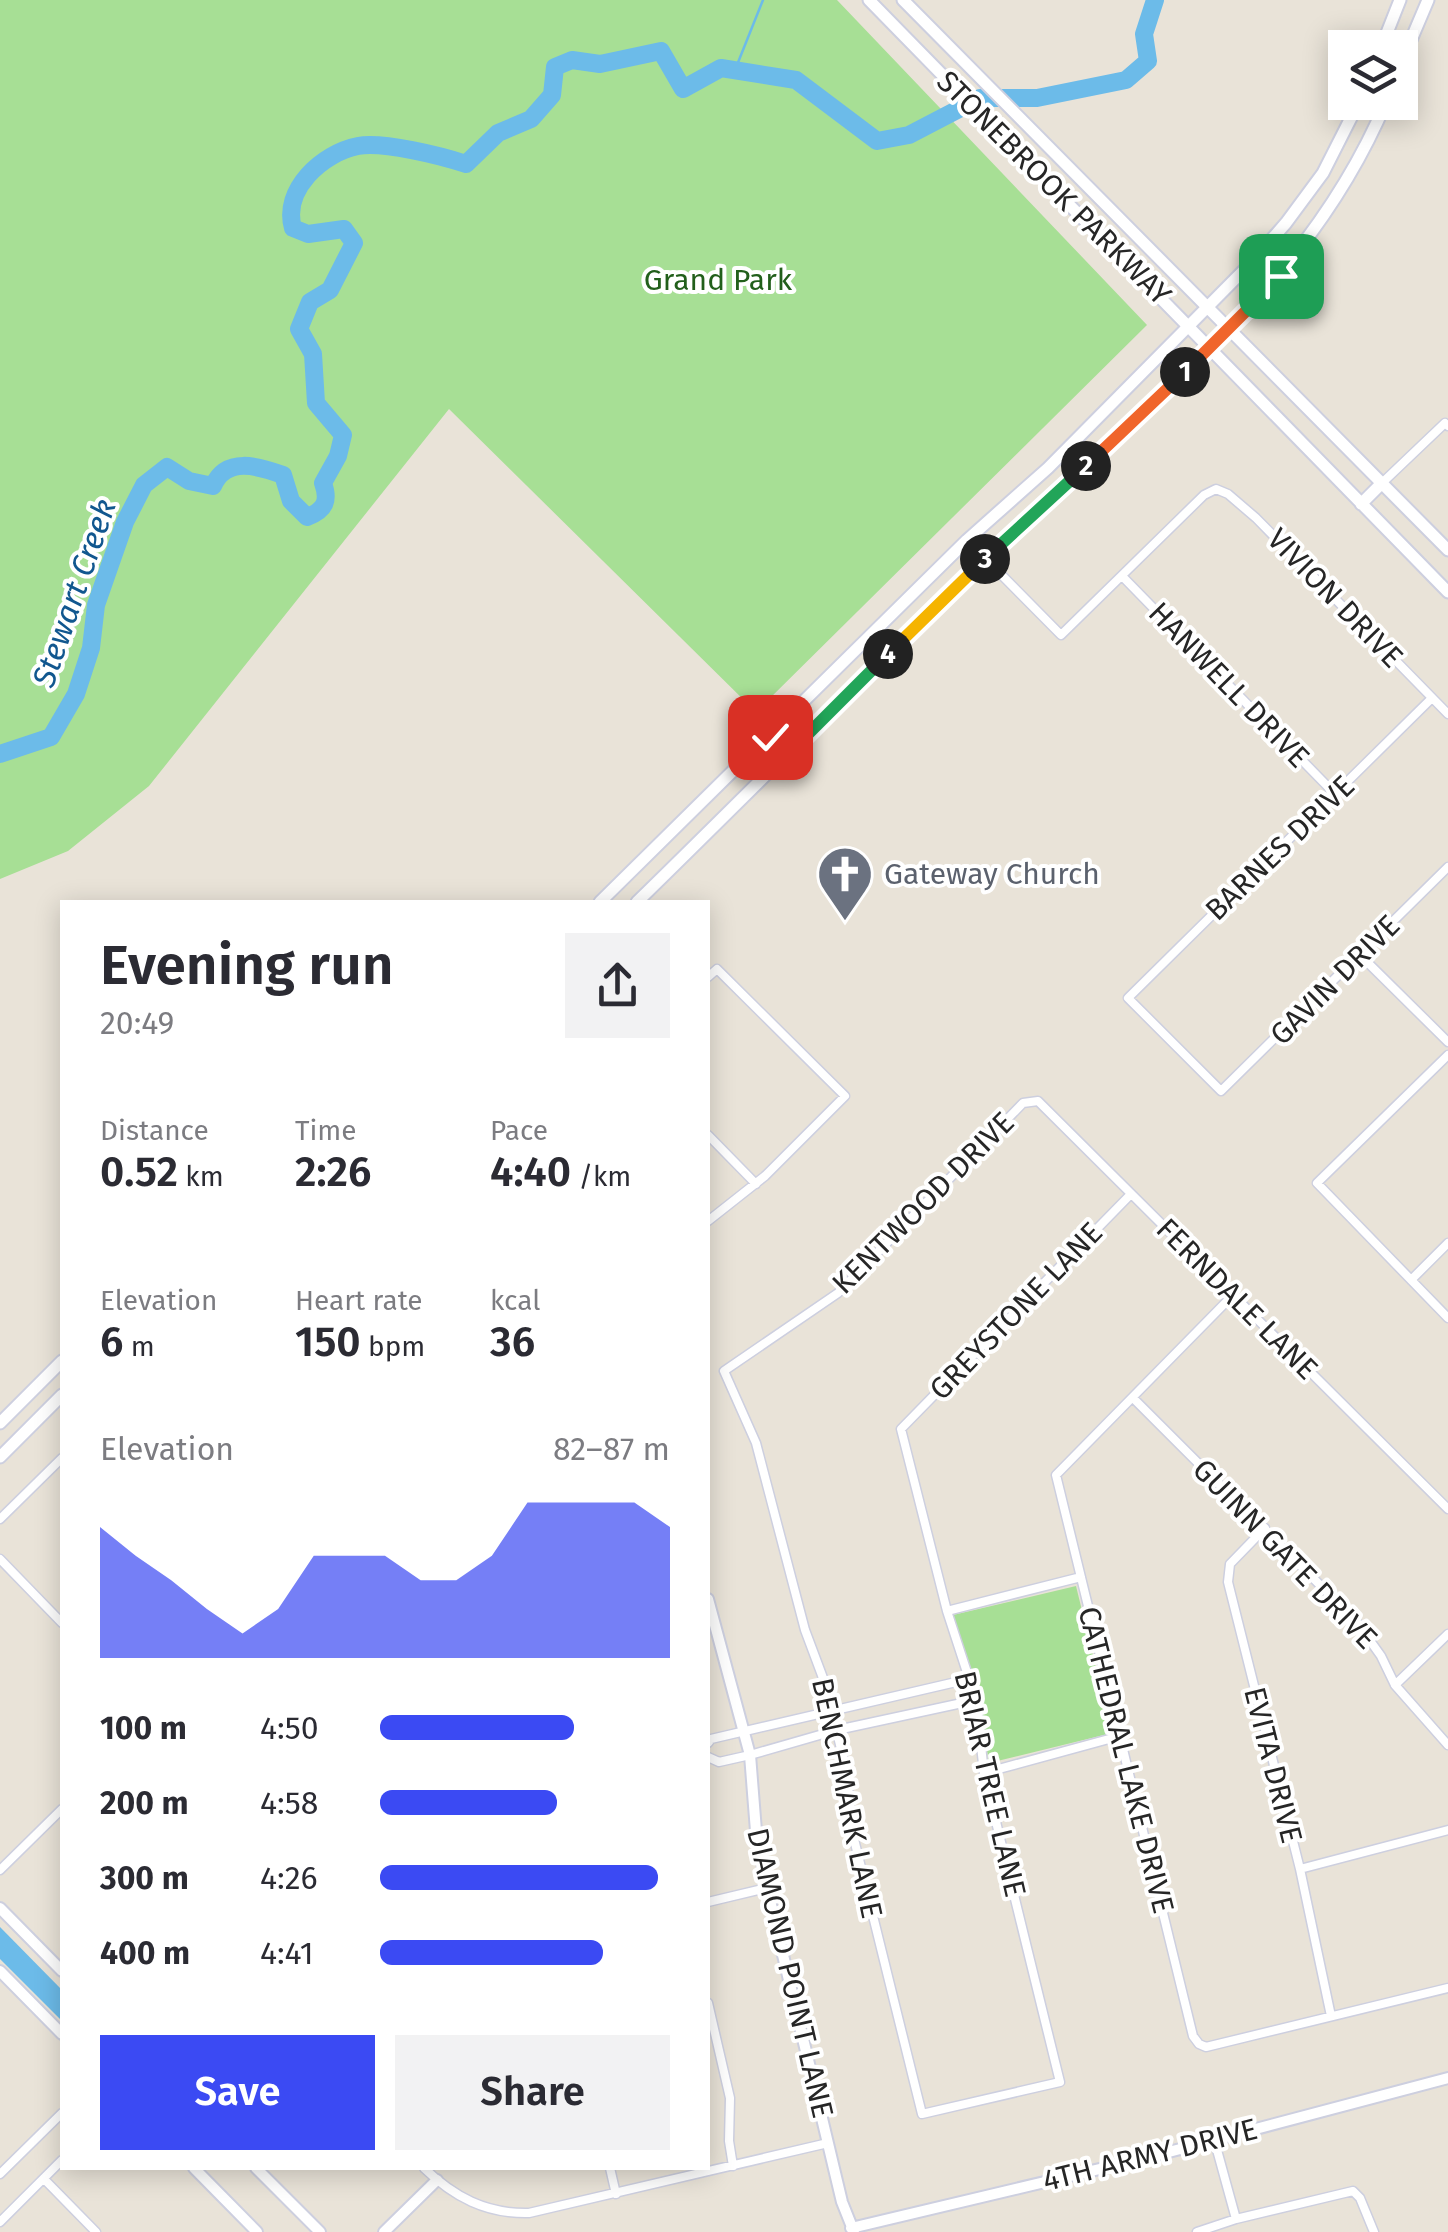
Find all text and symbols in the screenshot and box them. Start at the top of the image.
map controls [1328,30,1418,120]
button: layers [1328,30,1418,120]
street label: STONEBROOK PARKWAY [929,63,1179,313]
pin [1239,234,1324,319]
icon: arrive [1254,249,1309,304]
park label: Grand Park [644,262,793,298]
pin: 1 [1160,347,1210,397]
text: 1 [1179,355,1192,388]
pin: 2 [1061,441,1111,491]
text: 2 [1079,449,1093,482]
water label: Stewart Creek [24,494,124,693]
street label: VIVION DRIVE [1260,521,1410,675]
pin: 3 [960,534,1010,584]
text: 3 [978,542,992,575]
street label: HANWELL DRIVE [1141,595,1317,775]
pin: 4 [863,629,913,679]
text: 4 [880,637,896,670]
pin [728,695,813,780]
icon: check [743,710,798,765]
street label: BARNES DRIVE [1198,768,1362,928]
church icon: Gateway Church [815,844,875,923]
place label: Gateway Church [884,856,1100,892]
street label: GAVIN DRIVE [1263,908,1407,1052]
text: Evening run [100,933,394,999]
button: share [565,933,670,1038]
text: 20:49 [100,1004,174,1042]
street label: KENTWOOD DRIVE [825,1105,1021,1301]
text: Distance [100,1114,209,1147]
text: Time [295,1114,357,1147]
text: Pace [490,1114,548,1147]
text: 0.52 [100,1147,178,1197]
text: 2:26 [295,1147,371,1197]
text: 4:40 [490,1147,571,1197]
text: km [178,1160,224,1193]
text: /km [571,1160,631,1193]
street label: FERNDALE LANE [1149,1211,1325,1387]
street label: GREYSTONE LANE [922,1215,1110,1407]
text: Elevation [100,1284,217,1317]
text: Heart rate [295,1284,423,1317]
text: kcal [490,1284,540,1317]
text: 6 [100,1317,123,1367]
text: 150 [295,1317,361,1367]
text: 36 [490,1317,535,1367]
text: m [123,1330,155,1363]
text: bpm [361,1330,425,1363]
text: Elevation [100,1430,234,1468]
text: 82–87 m [553,1430,670,1468]
street label: GUINN GATE DRIVE [1185,1452,1385,1656]
street label: CATHEDRAL LAKE DRIVE [1070,1603,1182,1917]
street label: BRIAR TREE LANE [946,1667,1034,1901]
street label: BENCHMARK LANE [804,1674,890,1922]
street label: EVITA DRIVE [1236,1683,1310,1847]
text: 100 m [100,1709,187,1747]
text: 4:50 [260,1709,319,1747]
text: 200 m [100,1784,189,1822]
text: 4:58 [260,1784,319,1822]
street label: DIAMOND POINT LANE [739,1824,841,2122]
text: 300 m [100,1859,189,1897]
text: 4:26 [260,1859,318,1897]
text: 400 m [100,1934,190,1972]
text: 4:41 [260,1934,314,1972]
button: Save [100,2035,375,2150]
button: Share [395,2035,670,2150]
street label: 4TH ARMY DRIVE [1039,2111,1261,2199]

